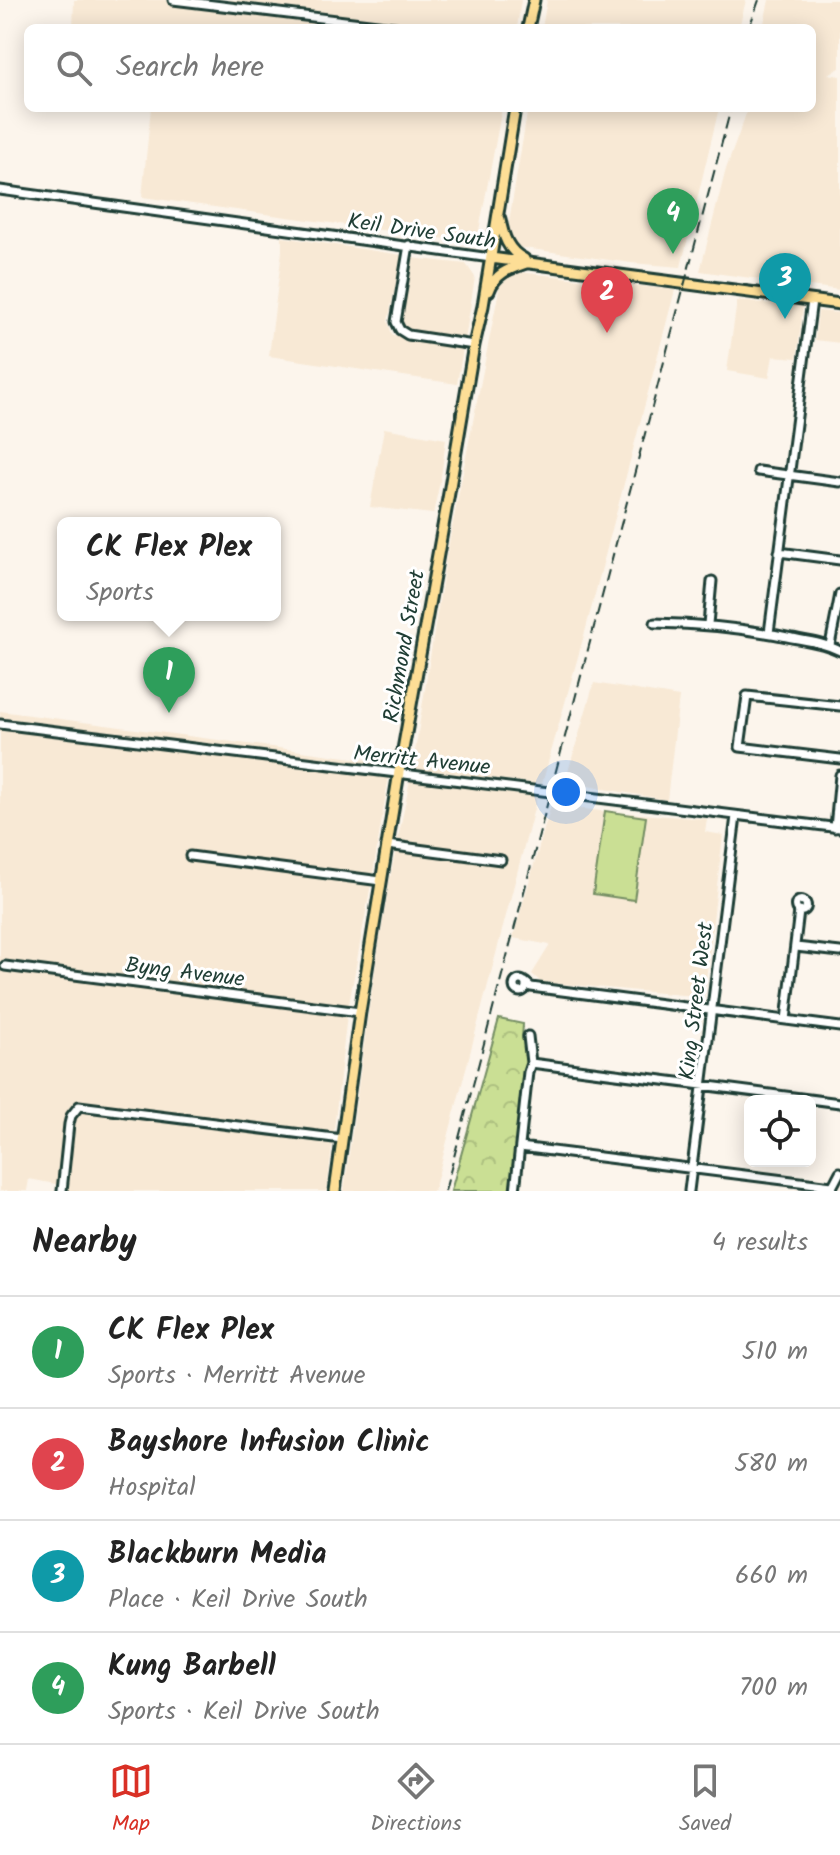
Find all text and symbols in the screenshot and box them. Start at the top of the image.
search box [24,24,816,112]
text: Search here [116,44,264,92]
icon: search [52,46,96,90]
pin: 4 [647,188,699,254]
street label: Keil Drive South [345,205,498,260]
pin: 3 [759,253,811,319]
pin: 2 [581,267,633,333]
popup [57,517,281,621]
text: CK Flex Plex [86,524,252,572]
street label: Richmond Street [375,567,436,726]
text: Sports [86,572,154,614]
pin: 1 [143,647,195,713]
street label: Merritt Avenue [351,737,492,786]
your location [546,772,586,812]
street label: King Street West [670,920,725,1082]
street label: Byng Avenue [123,949,247,998]
map controls [744,1095,816,1167]
button: locate [744,1095,816,1167]
text: Nearby [32,1216,137,1270]
text: 4 results [712,1222,808,1264]
text: CK Flex Plex [108,1307,274,1355]
text: 1 [54,1331,62,1373]
text: 510 m [742,1331,808,1373]
text: Sports · Merritt Avenue [108,1355,365,1397]
text: Bayshore Infusion Clinic [108,1419,430,1467]
text: 2 [50,1443,66,1485]
text: 580 m [734,1443,808,1485]
text: Hospital [108,1467,196,1509]
text: Blackburn Media [108,1531,327,1579]
text: 3 [51,1555,65,1597]
text: 660 m [735,1555,808,1597]
text: Place · Keil Drive South [108,1579,368,1621]
text: Kung Barbell [108,1643,276,1691]
text: 4 [51,1667,65,1709]
text: 700 m [739,1667,808,1709]
text: Sports · Keil Drive South [108,1691,380,1733]
tab: Map [109,1759,153,1842]
tab: Directions [370,1759,462,1842]
tab: Saved [679,1759,731,1842]

